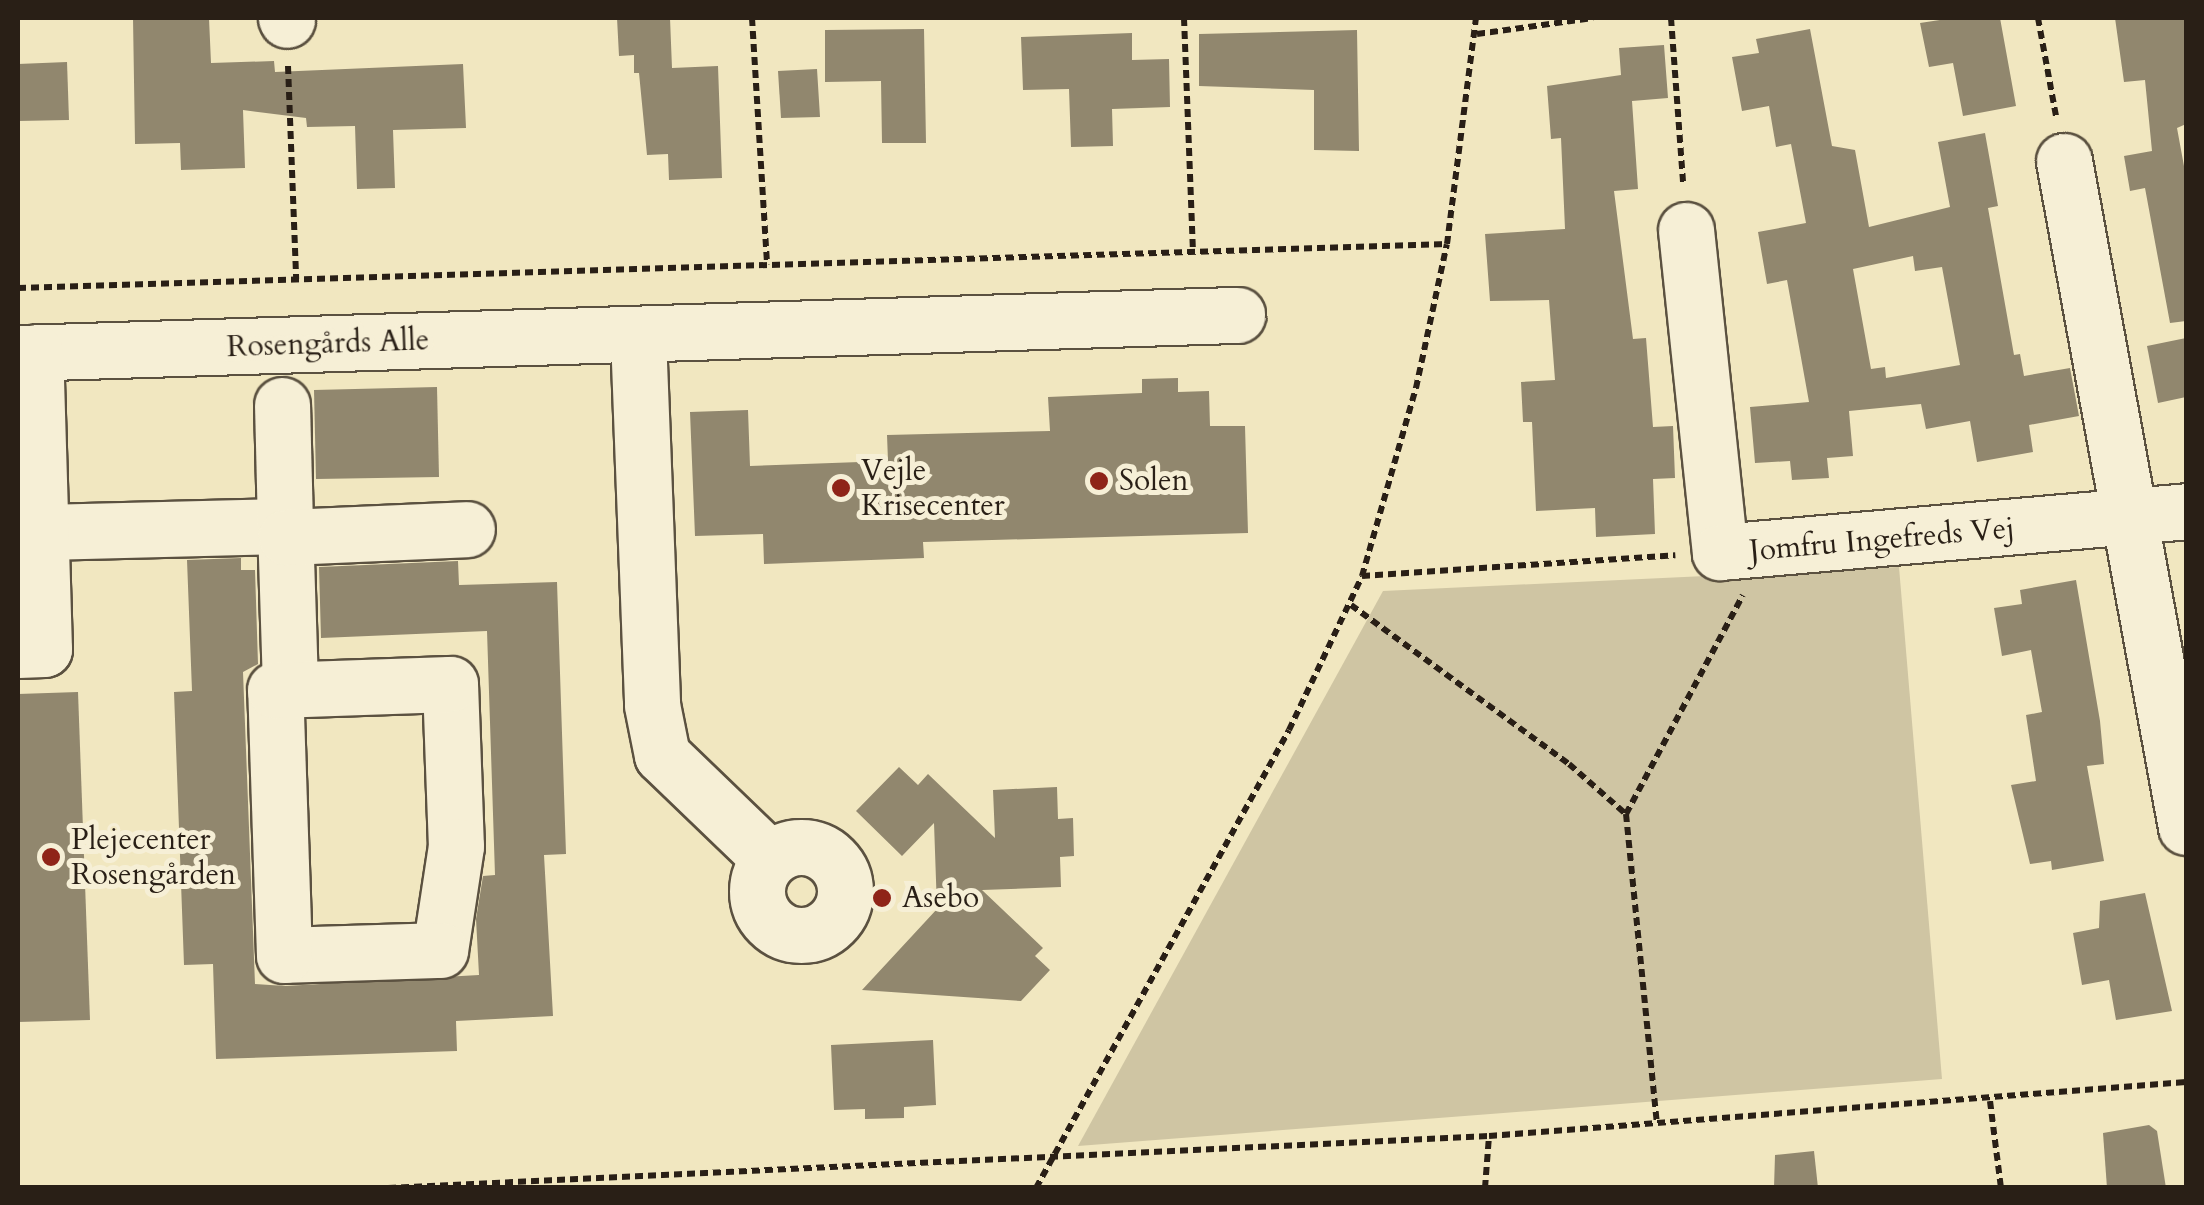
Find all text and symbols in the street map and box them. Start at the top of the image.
street label: Rosengårds Alle [226,322,430,366]
place label: Vejle Krisecenter [861,453,1005,524]
place label: Solen [1119,463,1189,499]
marker: Solen [1088,470,1110,492]
marker: Vejle Krisecenter [830,477,852,499]
street label: Jomfru Ingefreds Vej [1748,510,2016,570]
place label: Plejecenter Rosengården [71,822,236,892]
marker: Plejecenter Rosengården [40,846,62,868]
place label: Asebo [902,880,979,916]
marker: Asebo [871,887,893,909]

